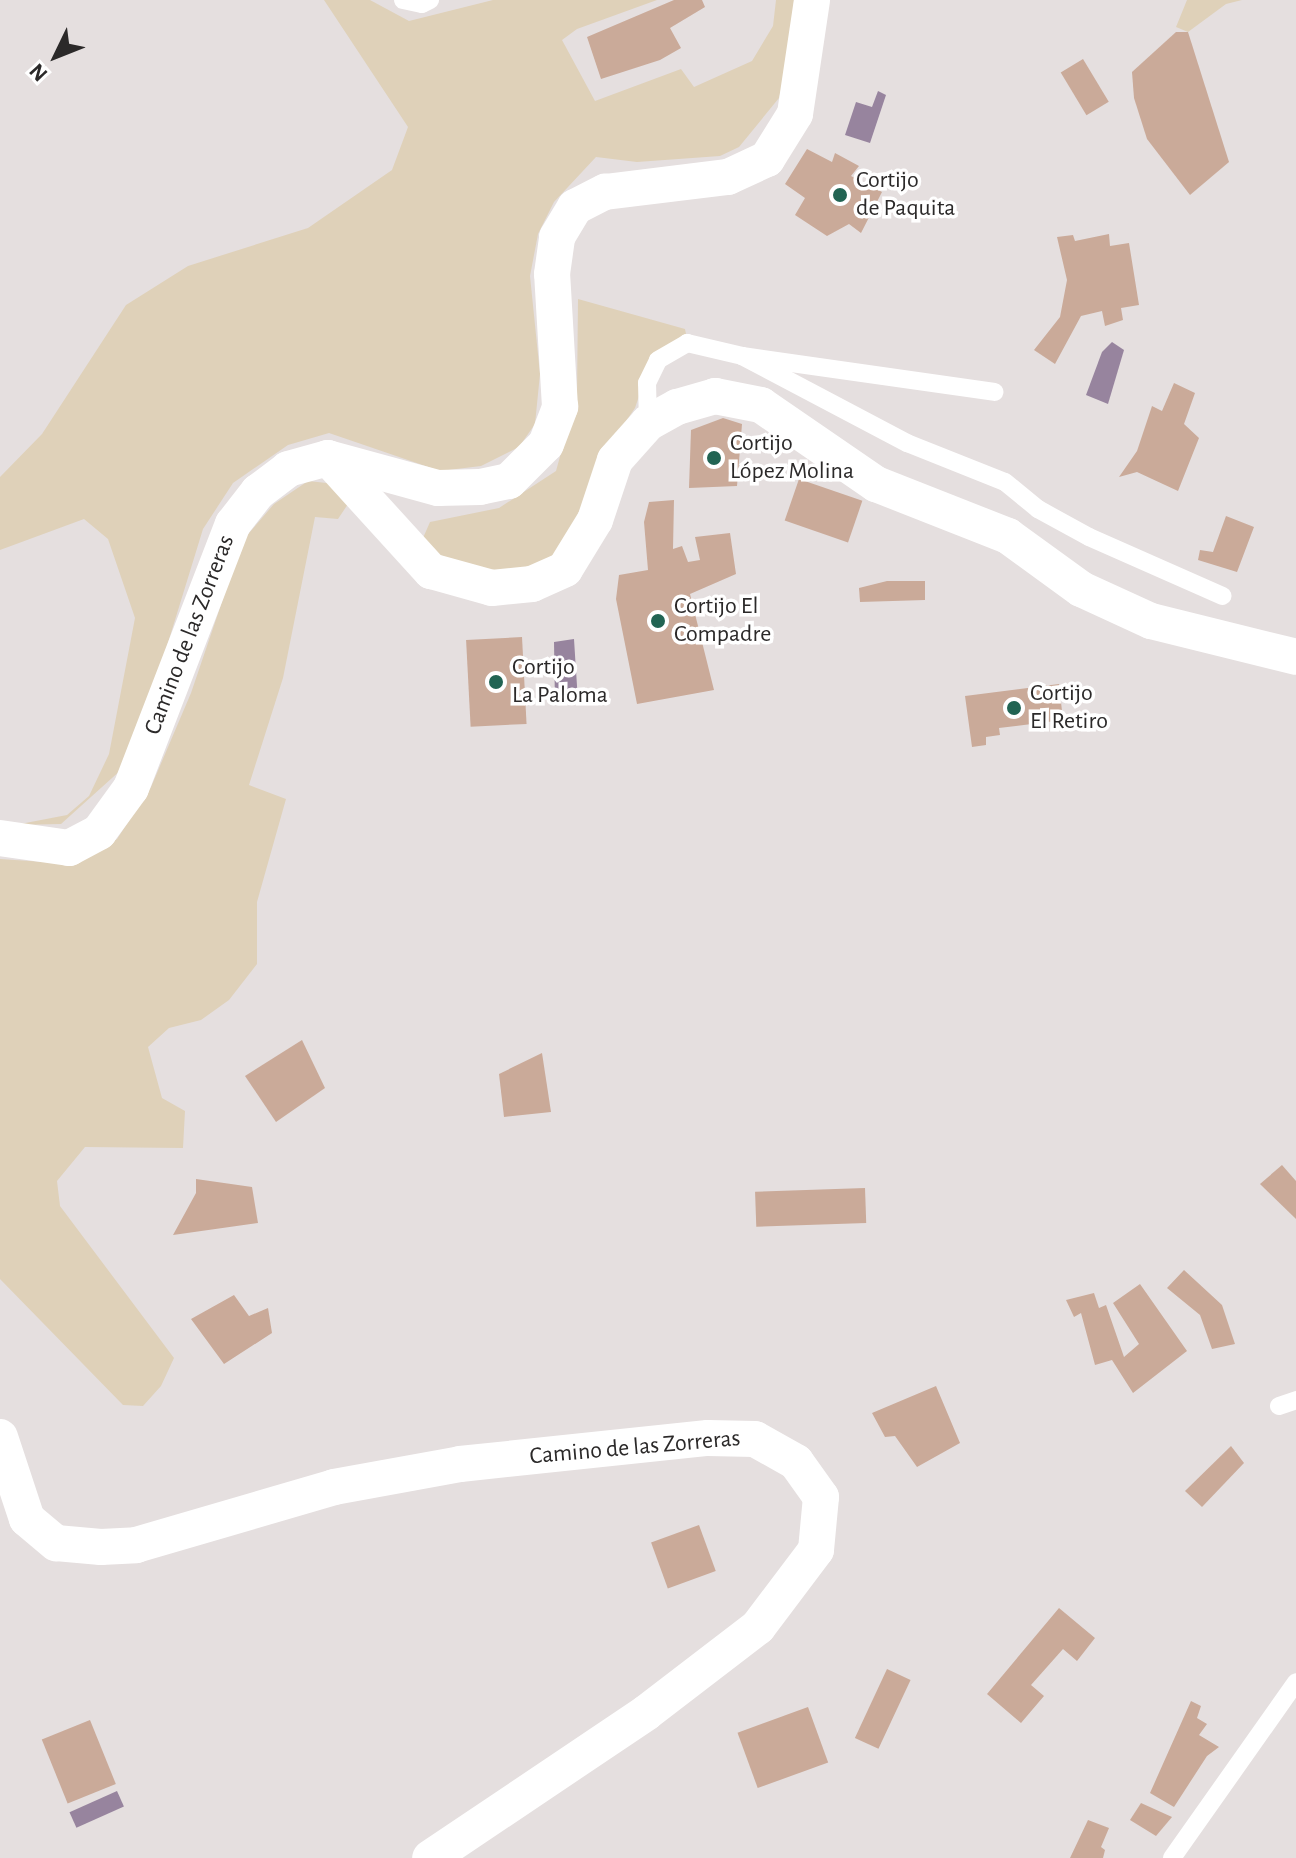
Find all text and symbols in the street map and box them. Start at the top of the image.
north arrow [16,16,96,96]
text: N [25,59,52,85]
place label: Cortijo de Paquita [856,167,955,223]
marker: Cortijo de Paquita [831,186,849,204]
place label: Cortijo López Molina [730,430,854,486]
marker: Cortijo López Molina [705,449,723,467]
street label: Camino de las Zorreras [139,531,241,739]
place label: Cortijo El Compadre [674,593,771,649]
marker: Cortijo El Compadre [649,612,667,630]
place label: Cortijo La Paloma [512,654,608,710]
marker: Cortijo La Paloma [487,673,505,691]
place label: Cortijo El Retiro [1030,680,1108,736]
marker: Cortijo El Retiro [1005,699,1023,717]
street label: Camino de las Zorreras [528,1424,742,1472]

